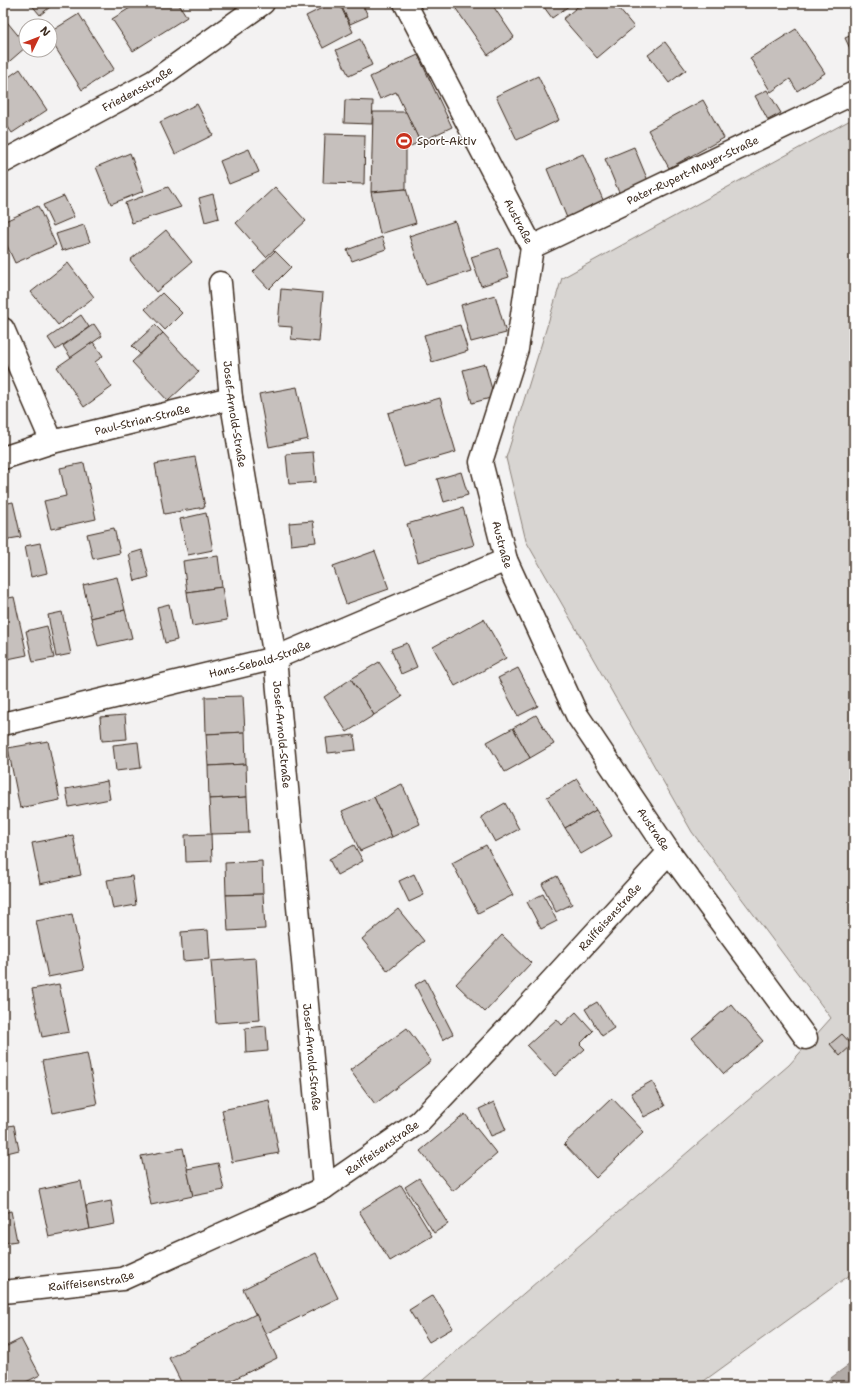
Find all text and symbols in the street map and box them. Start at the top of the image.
north arrow [18,18,58,58]
text: N [36,23,54,40]
street label: Friedensstraße [100,63,176,115]
sports icon: Sport-Aktiv [394,131,414,151]
street label: Pater-Rupert-Mayer-Straße [624,133,761,209]
place label: Sport-Aktiv [417,134,477,149]
street label: Austraße [500,196,536,247]
street label: Josef-Arnold-Straße [219,360,250,469]
street label: Paul-Strian-Straße [93,401,192,439]
street label: Austraße [488,519,516,571]
street label: Hans-Sebald-Straße [207,637,313,682]
street label: Josef-Arnold-Straße [269,680,294,789]
street label: Austraße [633,805,673,854]
street label: Raiffeisenstraße [575,880,645,954]
street label: Josef-Arnold-Straße [299,1003,324,1112]
street label: Raiffeisenstraße [343,1117,422,1179]
street label: Raiffeisenstraße [48,1267,137,1295]

